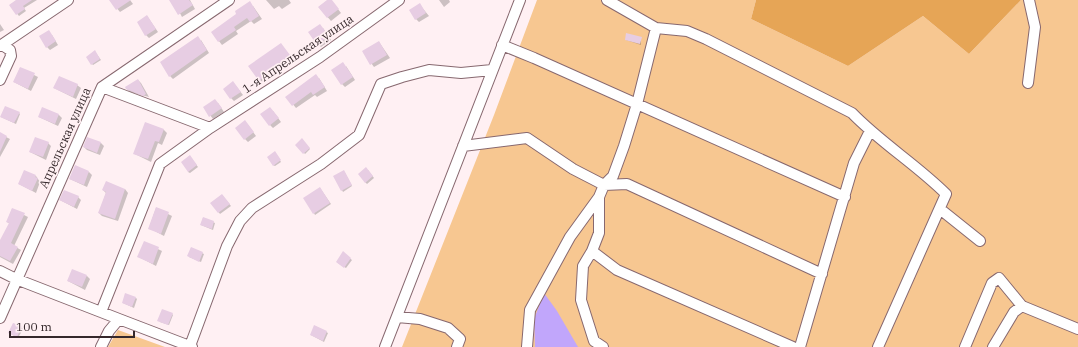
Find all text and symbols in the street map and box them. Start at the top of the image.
street label: 1-я Апрельская улица [239,11,356,96]
street label: Апрельская улица [36,85,94,191]
scale bar [10,313,134,339]
text: 100 m [16,319,52,334]

